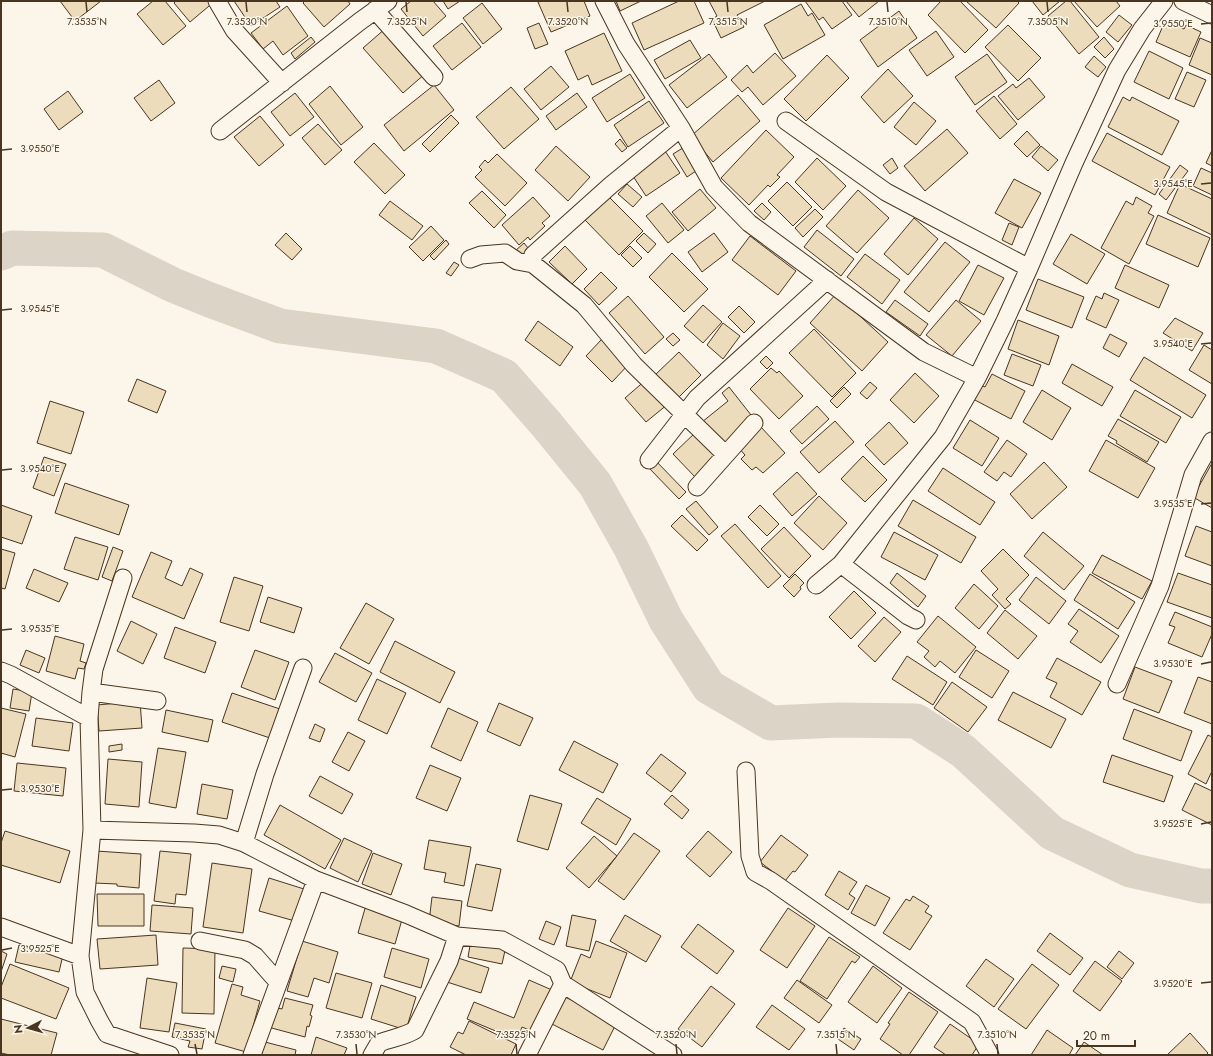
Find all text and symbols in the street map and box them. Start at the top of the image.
text: 7.3535°N [67,14,107,29]
text: 7.3530°N [227,14,267,29]
text: 7.3525°N [387,14,427,29]
text: 7.3520°N [548,14,588,29]
text: 7.3515°N [708,14,748,29]
text: 7.3510°N [868,14,908,29]
text: 7.3505°N [1028,14,1068,29]
text: 3.9550°E [1153,16,1193,31]
text: 3.9550°E [20,141,60,156]
text: 3.9545°E [1153,176,1193,191]
text: 3.9545°E [20,301,60,316]
text: 3.9540°E [1153,336,1193,351]
text: 3.9540°E [20,461,60,476]
text: 3.9535°E [1153,496,1193,511]
text: 3.9535°E [20,621,60,636]
text: 3.9530°E [1153,656,1193,671]
text: 3.9530°E [20,781,60,796]
text: 3.9525°E [1153,816,1193,831]
text: 3.9525°E [20,941,60,956]
text: 3.9520°E [1153,976,1193,991]
north arrow [8,1008,48,1048]
scale bar [1077,1022,1135,1048]
text: N [10,1024,26,1034]
text: 7.3535°N [175,1027,215,1042]
text: 7.3530°N [336,1027,376,1042]
text: 7.3525°N [496,1027,536,1042]
text: 7.3520°N [656,1027,696,1042]
text: 7.3515°N [816,1027,856,1042]
text: 7.3510°N [977,1027,1017,1042]
text: 20 m [1083,1027,1110,1045]

